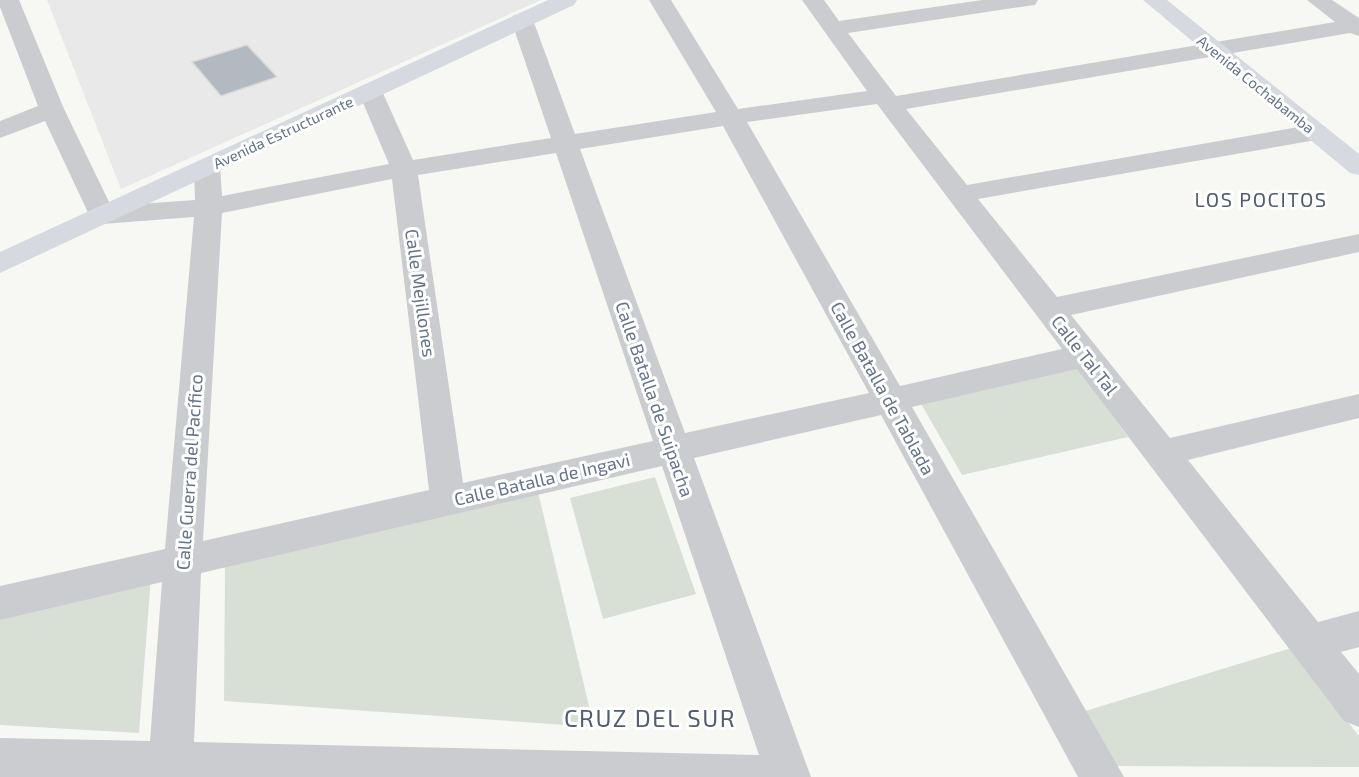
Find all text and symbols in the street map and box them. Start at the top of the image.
street label: Avenida Cochabamba [1194,31,1318,137]
street label: Avenida Estructurante [210,92,356,172]
district label: LOS POCITOS [1194,187,1328,211]
street label: Calle Mejillones [401,228,441,358]
street label: Calle Batalla de Tablada [826,297,940,479]
street label: Calle Batalla de Suipacha [611,298,699,500]
street label: Calle Tal Tal [1047,311,1123,400]
street label: Calle Guerra del Pacífico [171,373,207,571]
street label: Calle Batalla de Ingavi [452,448,632,510]
district label: CRUZ DEL SUR [564,703,736,732]

